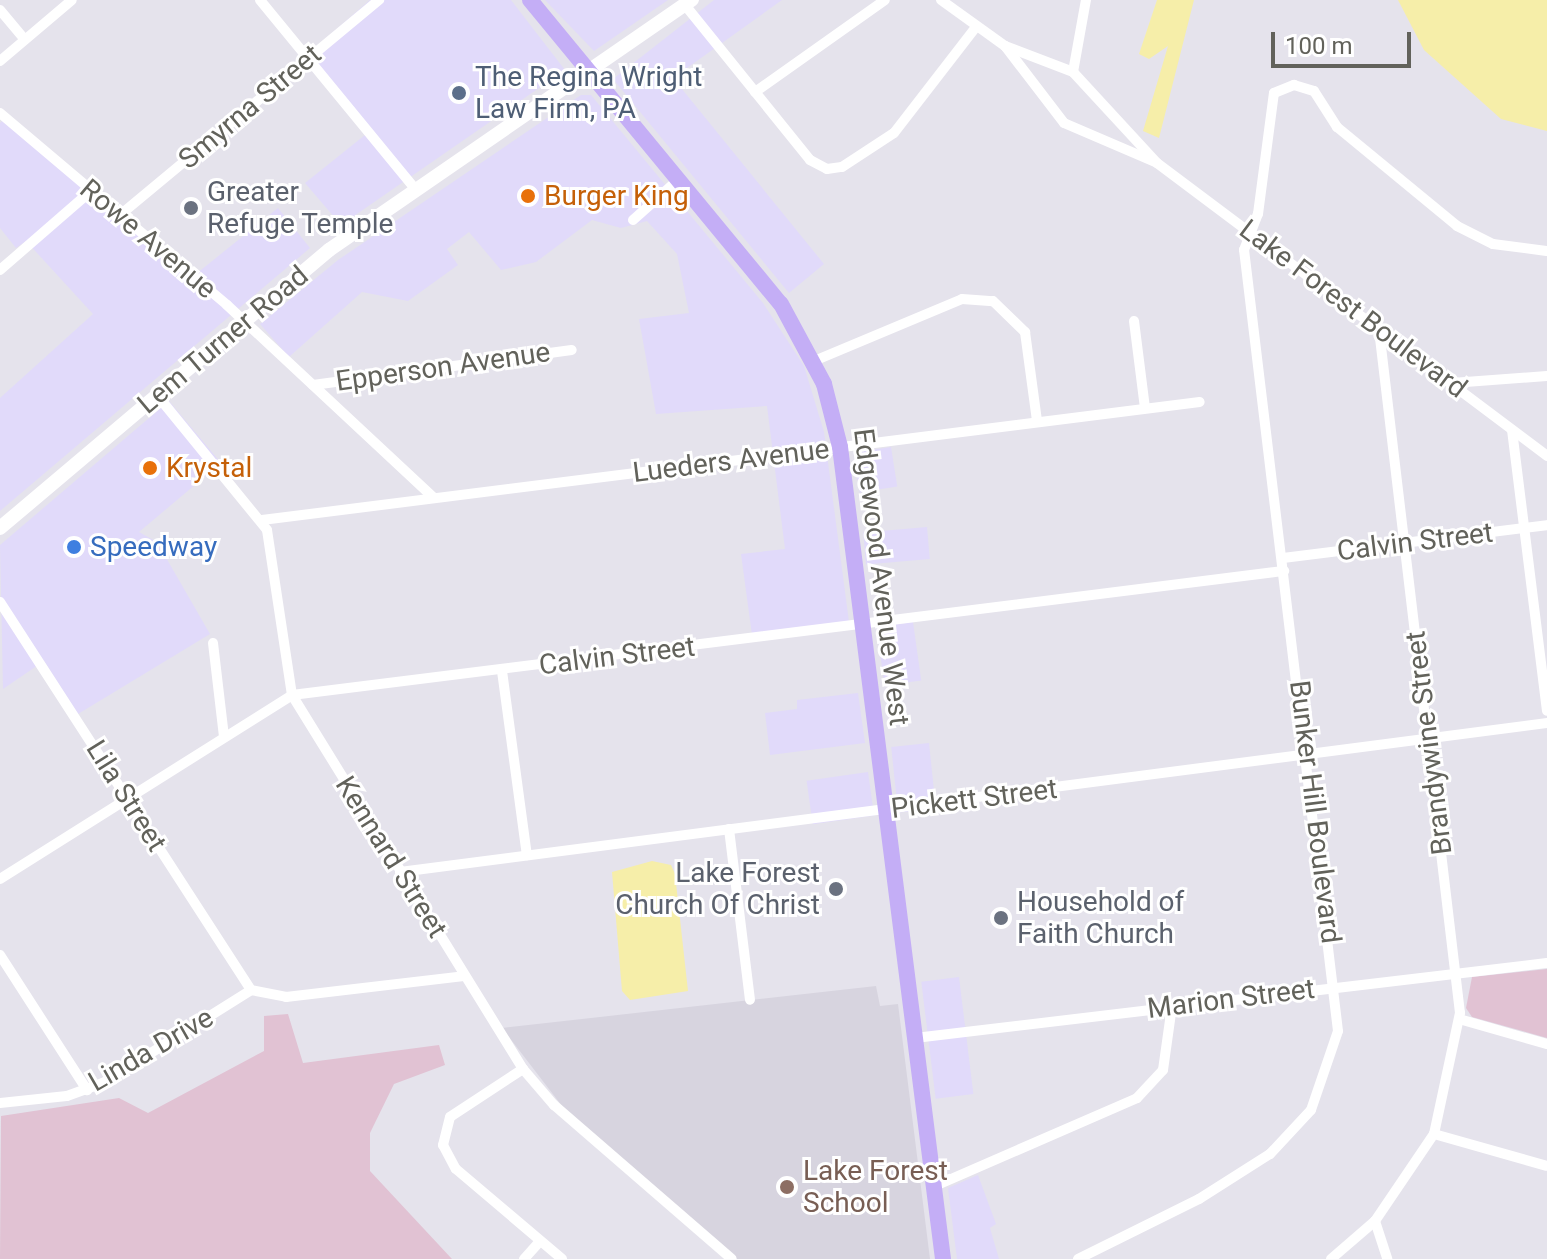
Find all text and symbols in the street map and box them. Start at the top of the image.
scale bar [1275,16,1415,66]
text: 100 m [1285,32,1352,60]
street label: Smyrna Street [172,38,328,176]
place label: The Regina Wright Law Firm, PA [475,60,702,126]
marker: The Regina Wright Law Firm, PA [450,84,468,102]
street label: Rowe Avenue [73,172,223,306]
place label: Greater Refuge Temple [207,175,394,241]
place label: Burger King [544,179,689,213]
marker: Burger King [519,187,537,205]
marker: Greater Refuge Temple [182,199,200,217]
street label: Lake Forest Boulevard [1233,213,1473,405]
street label: Lem Turner Road [131,259,315,421]
street label: Epperson Avenue [334,335,552,399]
street label: Edgewood Avenue West [846,427,916,727]
street label: Lueders Avenue [631,432,831,490]
place label: Krystal [166,451,252,485]
marker: Krystal [141,459,159,477]
street label: Calvin Street [1335,516,1495,568]
place label: Speedway [90,530,217,564]
marker: Speedway [65,538,83,556]
street label: Brandywine Street [1399,629,1459,857]
street label: Calvin Street [537,630,697,682]
street label: Bunker Hill Boulevard [1282,679,1348,945]
street label: Lila Street [79,734,173,858]
street label: Kennard Street [328,770,454,944]
street label: Pickett Street [889,772,1059,826]
place label: Lake Forest Church Of Christ [615,856,820,922]
marker: Lake Forest Church Of Christ [827,880,845,898]
place label: Household of Faith Church [1017,885,1184,951]
marker: Household of Faith Church [992,909,1010,927]
street label: Marion Street [1145,972,1317,1026]
street label: Linda Drive [83,1001,219,1099]
place label: Lake Forest School [803,1154,948,1220]
marker: Lake Forest School [778,1178,796,1196]

